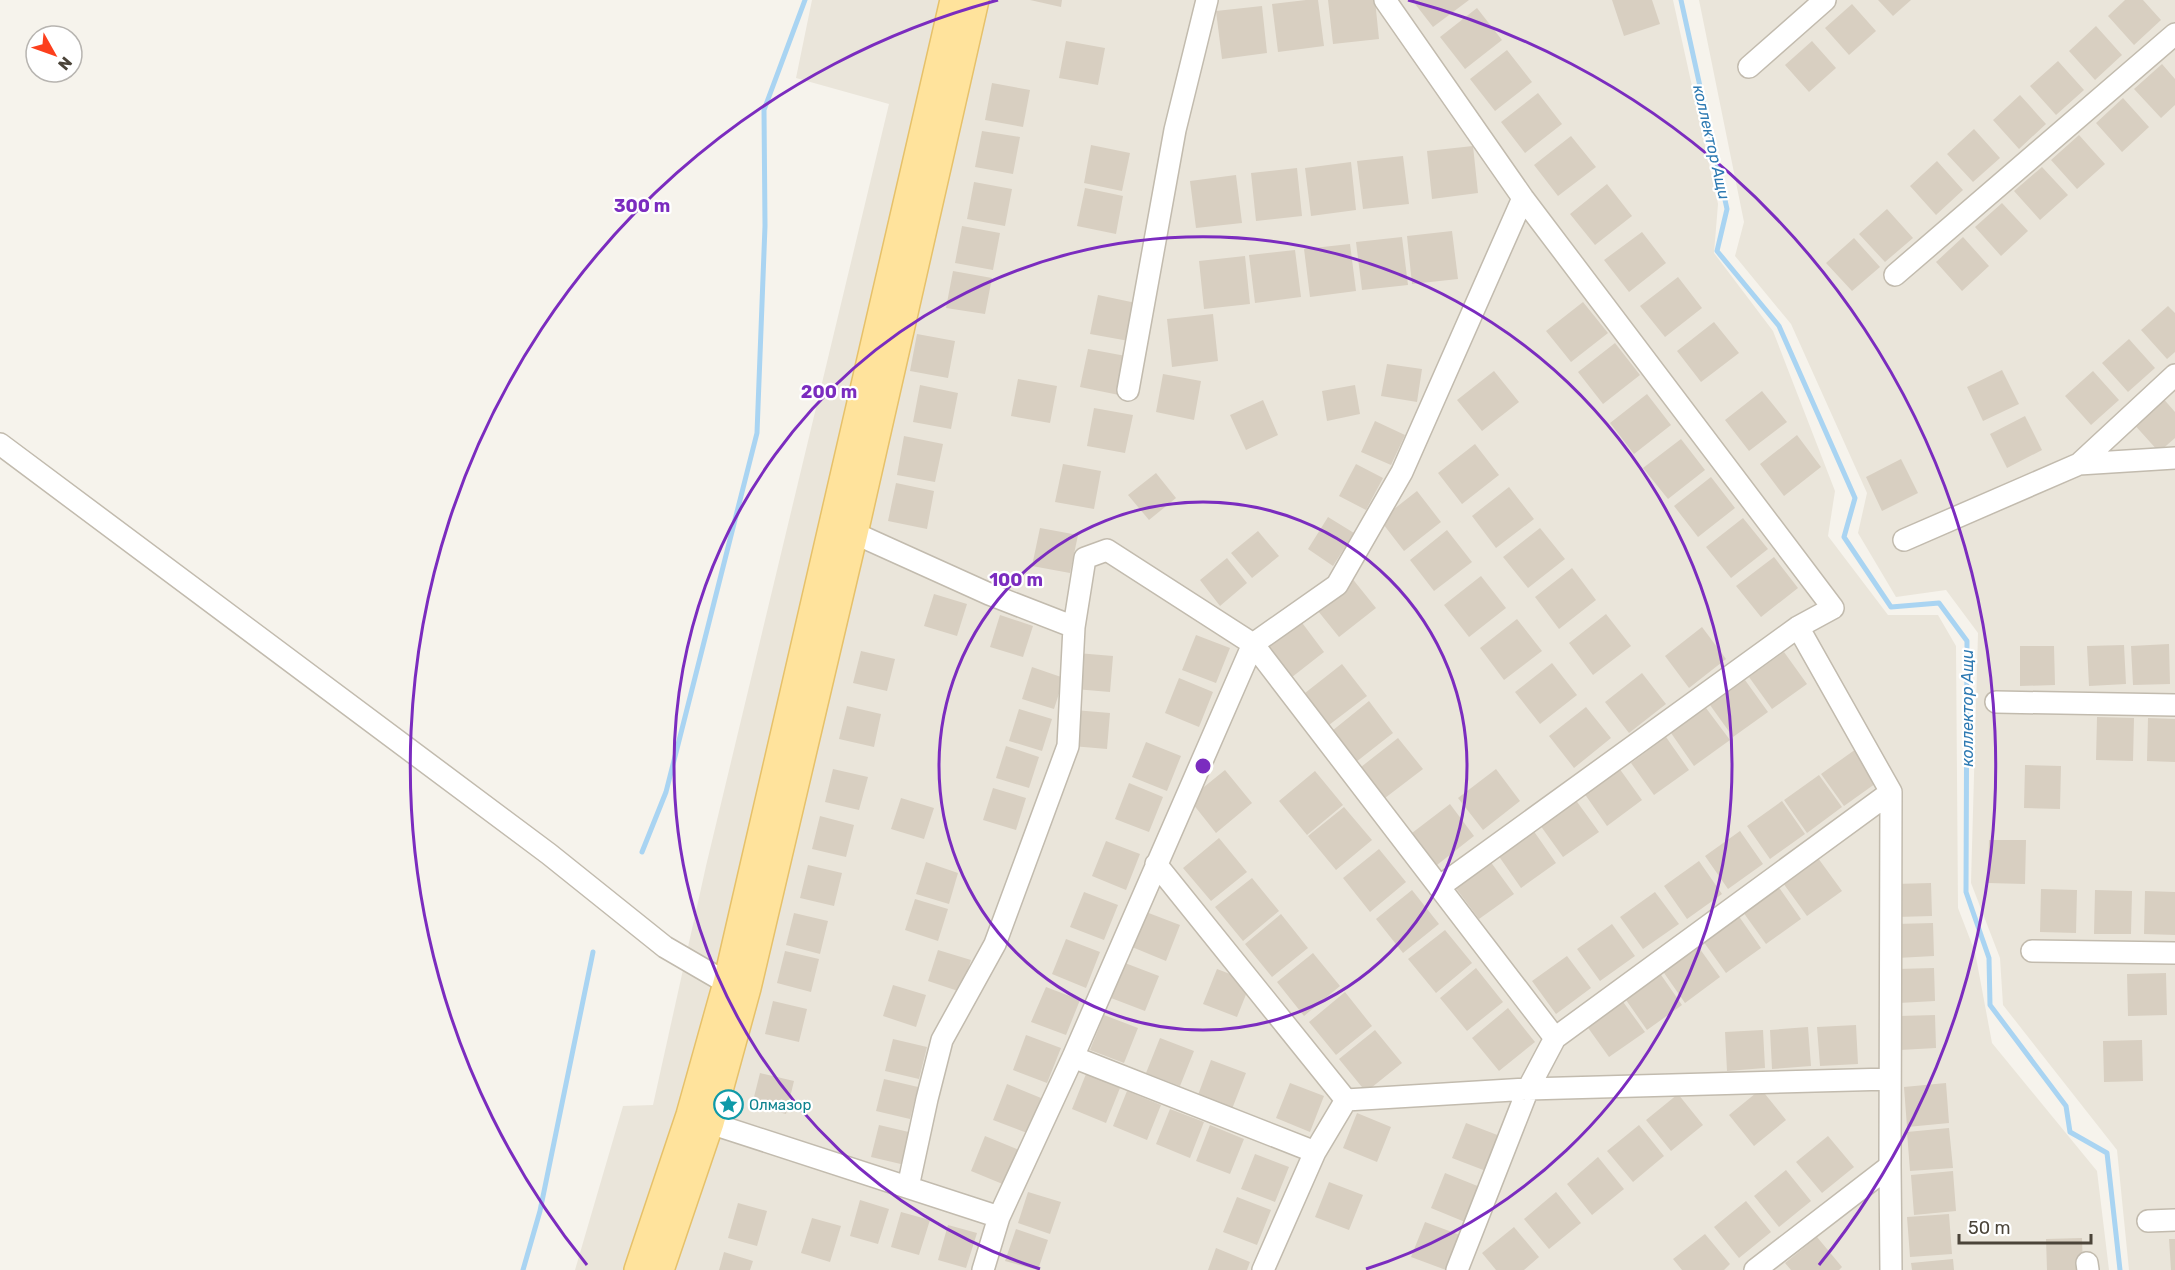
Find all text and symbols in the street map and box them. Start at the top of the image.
north arrow [24,24,84,84]
text: N [54,53,76,74]
water label: коллектор Ащи [1689,83,1734,202]
text: 300 m [614,195,670,217]
text: 200 m [801,381,857,403]
text: 100 m [989,569,1043,591]
water label: коллектор Ащи [1958,649,1977,767]
centre of rings [1193,756,1213,776]
place icon: Олмазор [712,1089,744,1121]
place label: Олмазор [749,1096,811,1114]
scale bar [1959,1207,2091,1245]
text: 50 m [1968,1217,2011,1239]

